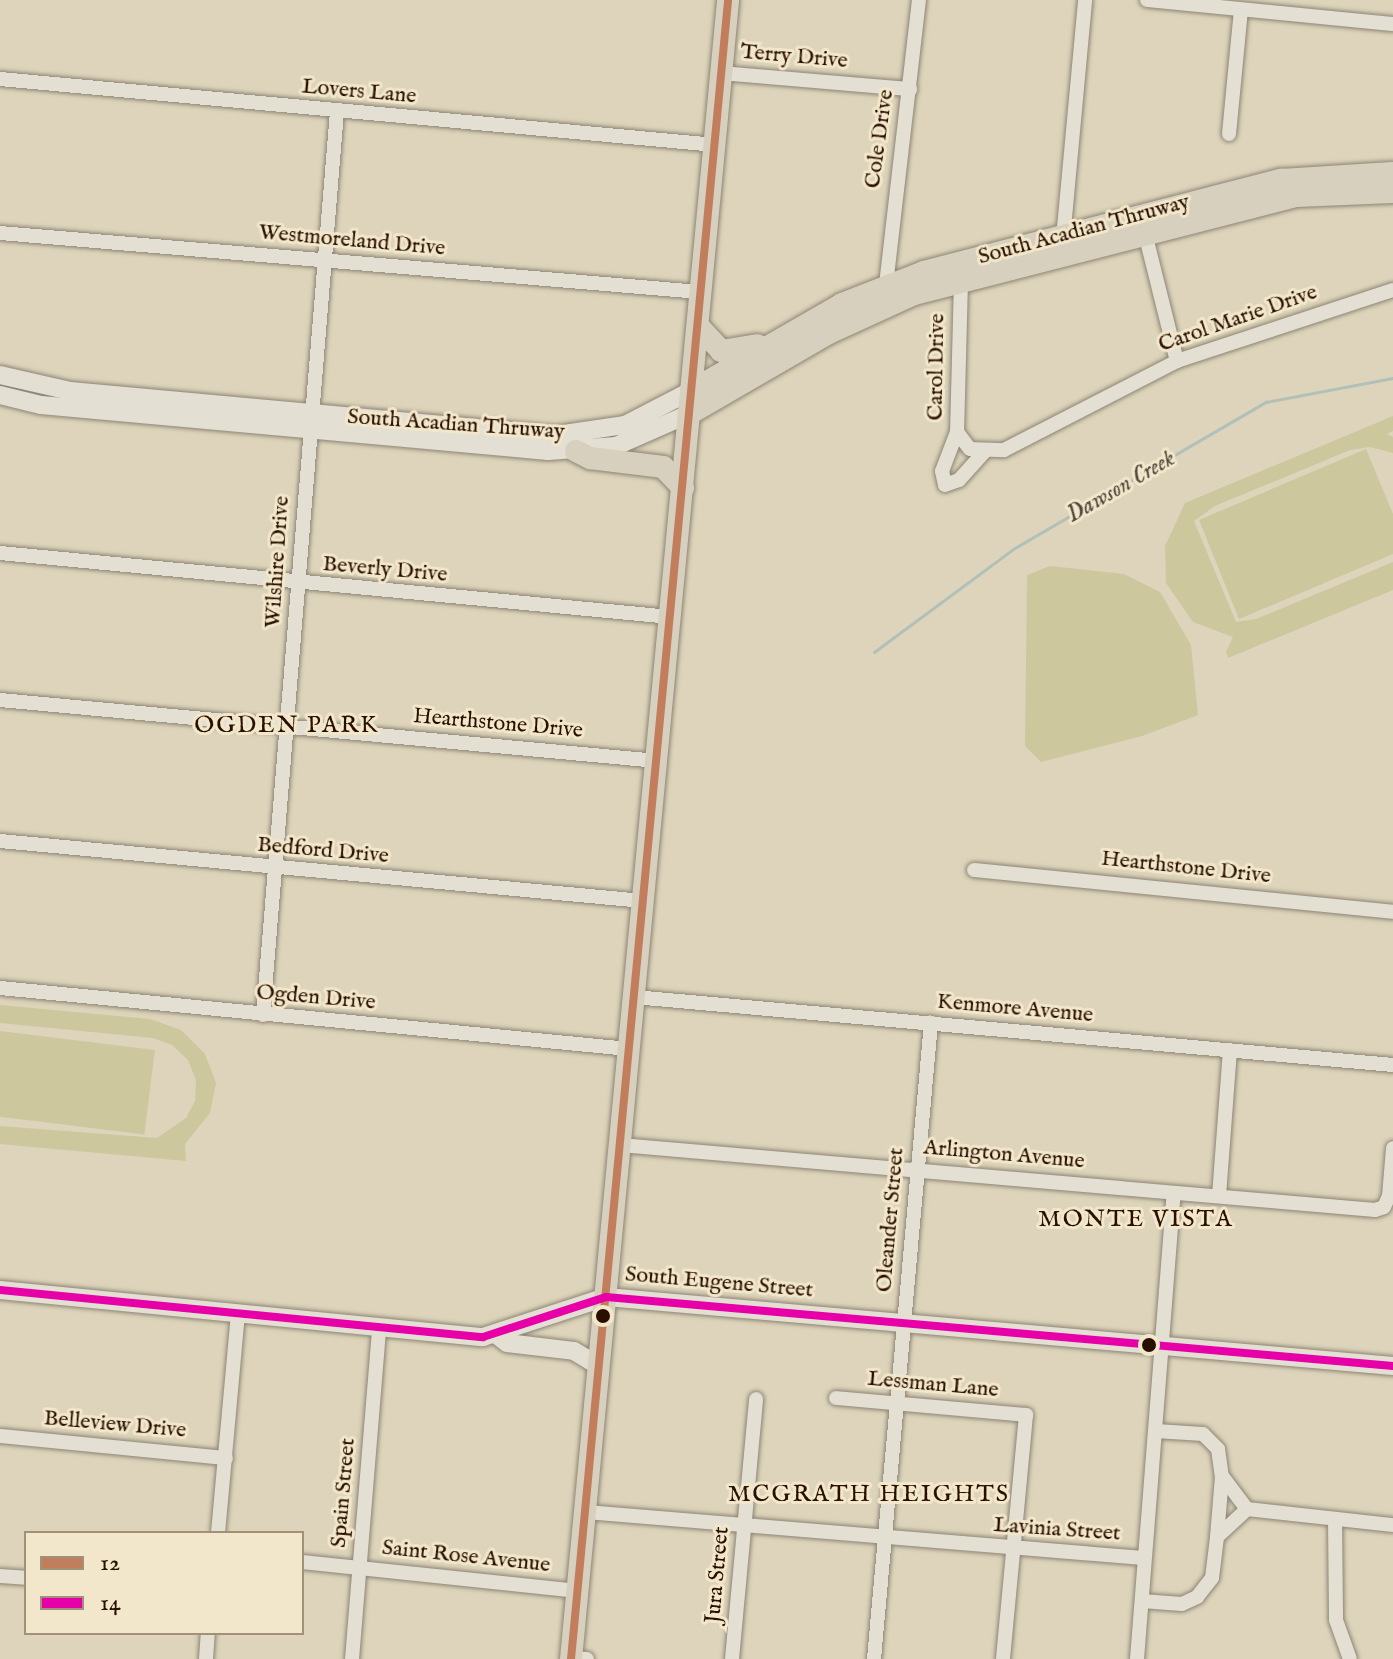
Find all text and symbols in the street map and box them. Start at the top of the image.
street label: Terry Drive [739,39,849,75]
street label: Lovers Lane [301,74,417,110]
street label: Cole Drive [860,88,900,190]
street label: South Acadian Thruway [975,189,1193,271]
street label: Westmoreland Drive [258,220,446,262]
street label: Carol Marie Drive [1155,279,1321,359]
street label: Carol Drive [923,313,951,421]
street label: South Acadian Thruway [346,404,566,446]
water label: Dawson Creek [1062,444,1180,530]
street label: Wilshire Drive [260,495,296,629]
street label: Beverly Drive [322,551,448,589]
street label: Hearthstone Drive [412,703,584,745]
district label: OGDEN PARK [194,712,380,740]
street label: Bedford Drive [256,832,390,870]
street label: Hearthstone Drive [1100,846,1272,890]
street label: Ogden Drive [255,980,377,1016]
street label: Kenmore Avenue [936,989,1094,1029]
street label: Arlington Avenue [922,1135,1086,1175]
street label: Oleander Street [872,1147,910,1293]
district label: MONTE VISTA [1038,1206,1234,1234]
street label: South Eugene Street [624,1262,814,1304]
unlabelled marker [595,1308,611,1324]
unlabelled marker [1141,1337,1157,1353]
street label: Lessman Lane [866,1366,1000,1404]
street label: Belleview Drive [43,1406,187,1444]
street label: Spain Street [326,1437,362,1549]
district label: MCGRATH HEIGHTS [728,1481,1010,1509]
street label: Lavinia Street [993,1512,1121,1548]
street label: Jura Street [701,1526,735,1624]
legend [24,1531,304,1635]
street label: Saint Rose Avenue [381,1535,551,1579]
text: 12 [100,1548,120,1579]
text: 14 [100,1588,121,1619]

